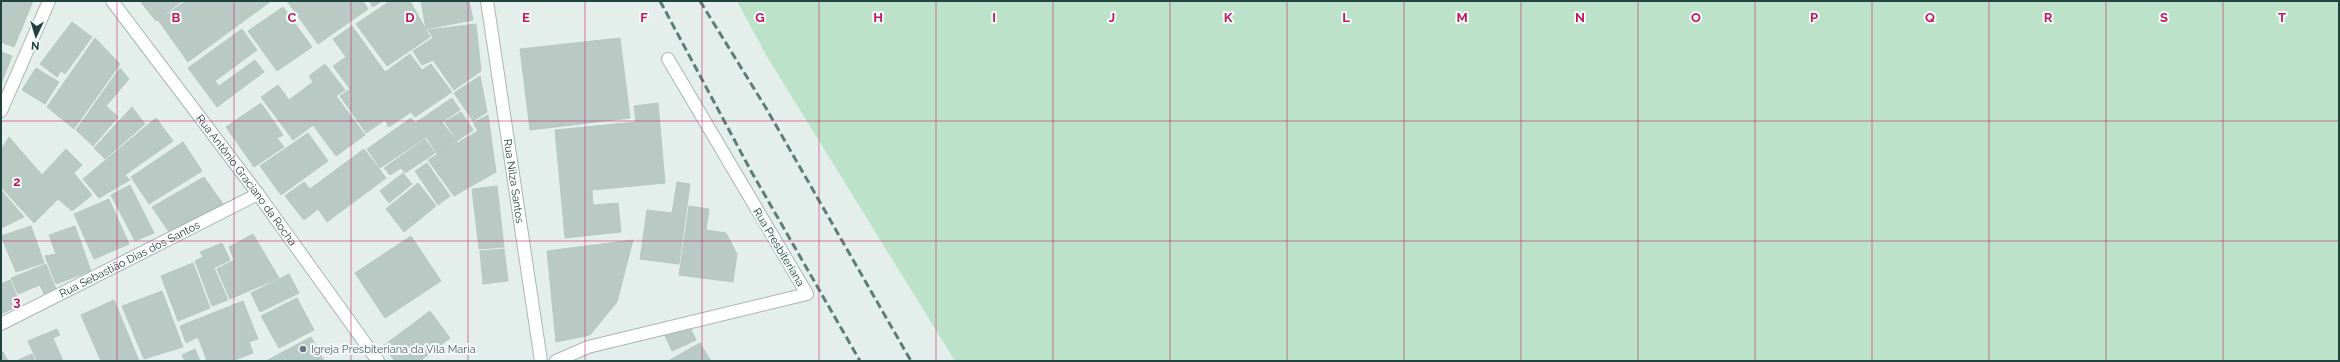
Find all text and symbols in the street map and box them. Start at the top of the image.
text: B [172,10,181,25]
text: C [288,10,297,25]
text: D [405,10,415,25]
text: E [522,10,530,25]
text: F [640,10,648,25]
text: G [755,10,765,25]
text: H [873,10,883,25]
text: I [992,10,996,25]
text: J [1109,10,1115,25]
text: K [1224,10,1233,25]
text: L [1342,10,1350,25]
text: M [1456,10,1468,25]
text: N [1575,10,1585,25]
text: O [1691,10,1701,25]
text: P [1810,10,1818,25]
text: Q [1925,10,1935,25]
text: R [2044,10,2053,25]
text: S [2160,10,2168,25]
text: T [2278,10,2286,25]
north arrow [16,16,56,56]
text: N [31,39,40,52]
street label: Rua Antônio Graciano da Rocha [193,112,299,248]
street label: Rua Nilza Santos [501,138,526,224]
text: 2 [13,174,21,189]
street label: Rua Presbiteriana [750,206,807,289]
street label: Rua Sebastião Dias dos Santos [57,219,202,300]
text: 3 [13,294,21,309]
place label: Igreja Presbiteriana da Vila Maria [311,343,476,356]
marker: Igreja Presbiteriana da Vila Maria [298,344,308,354]

